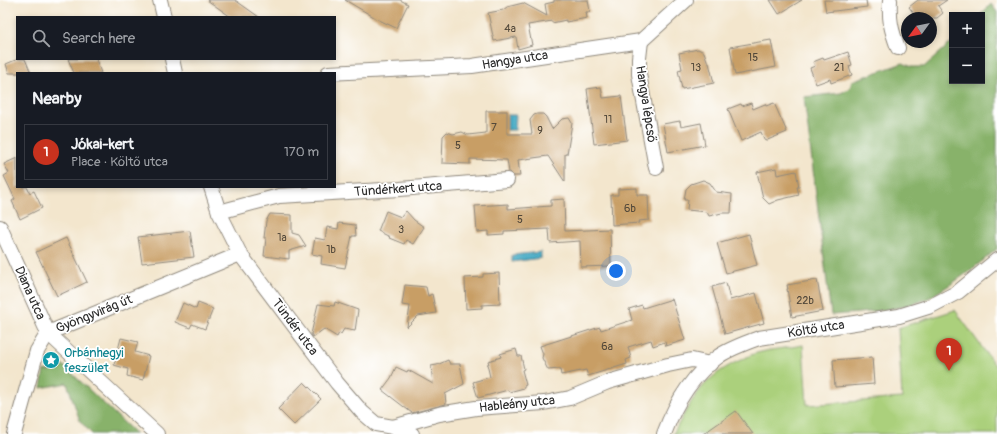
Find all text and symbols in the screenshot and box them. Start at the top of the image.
north arrow [901,12,937,48]
map controls [949,12,985,84]
button: + [949,12,985,48]
search box [16,16,336,60]
house number: 4a [504,22,516,35]
icon: search [30,27,52,49]
text: Search here [62,29,135,48]
street label: Hangya utca [481,47,549,73]
button: − [949,48,985,84]
house number: 15 [748,51,758,64]
house number: 13 [691,61,701,74]
house number: 21 [834,61,844,74]
street label: Hangya lépcső [632,64,660,144]
text: Nearby [32,88,81,109]
house number: 11 [604,113,612,126]
house number: 7 [491,121,497,134]
house number: 9 [537,124,543,137]
text: Jókai-kert [71,135,134,154]
house number: 5 [455,139,461,152]
text: 1 [43,144,49,160]
text: 170 m [284,144,319,160]
text: Place · Költő utca [71,154,168,170]
street label: Tündérkert utca [353,178,443,200]
house number: 6b [624,202,636,215]
house number: 5 [517,213,523,226]
house number: 3 [398,223,404,236]
house number: 1a [277,231,287,244]
house number: 1b [326,243,336,256]
your location [606,261,626,281]
street label: Diana utca [11,264,49,322]
street label: Gyöngyvirág út [53,291,135,337]
house number: 22b [796,294,814,307]
street label: Tündér utca [269,296,321,358]
street label: Költő utca [786,317,846,341]
pin: 1 [936,338,962,371]
house number: 6a [601,340,613,353]
place label: Orbánhegyi feszület [64,345,124,376]
place icon: Orbánhegyi feszület [41,350,61,370]
street label: Hableány utca [478,392,556,416]

